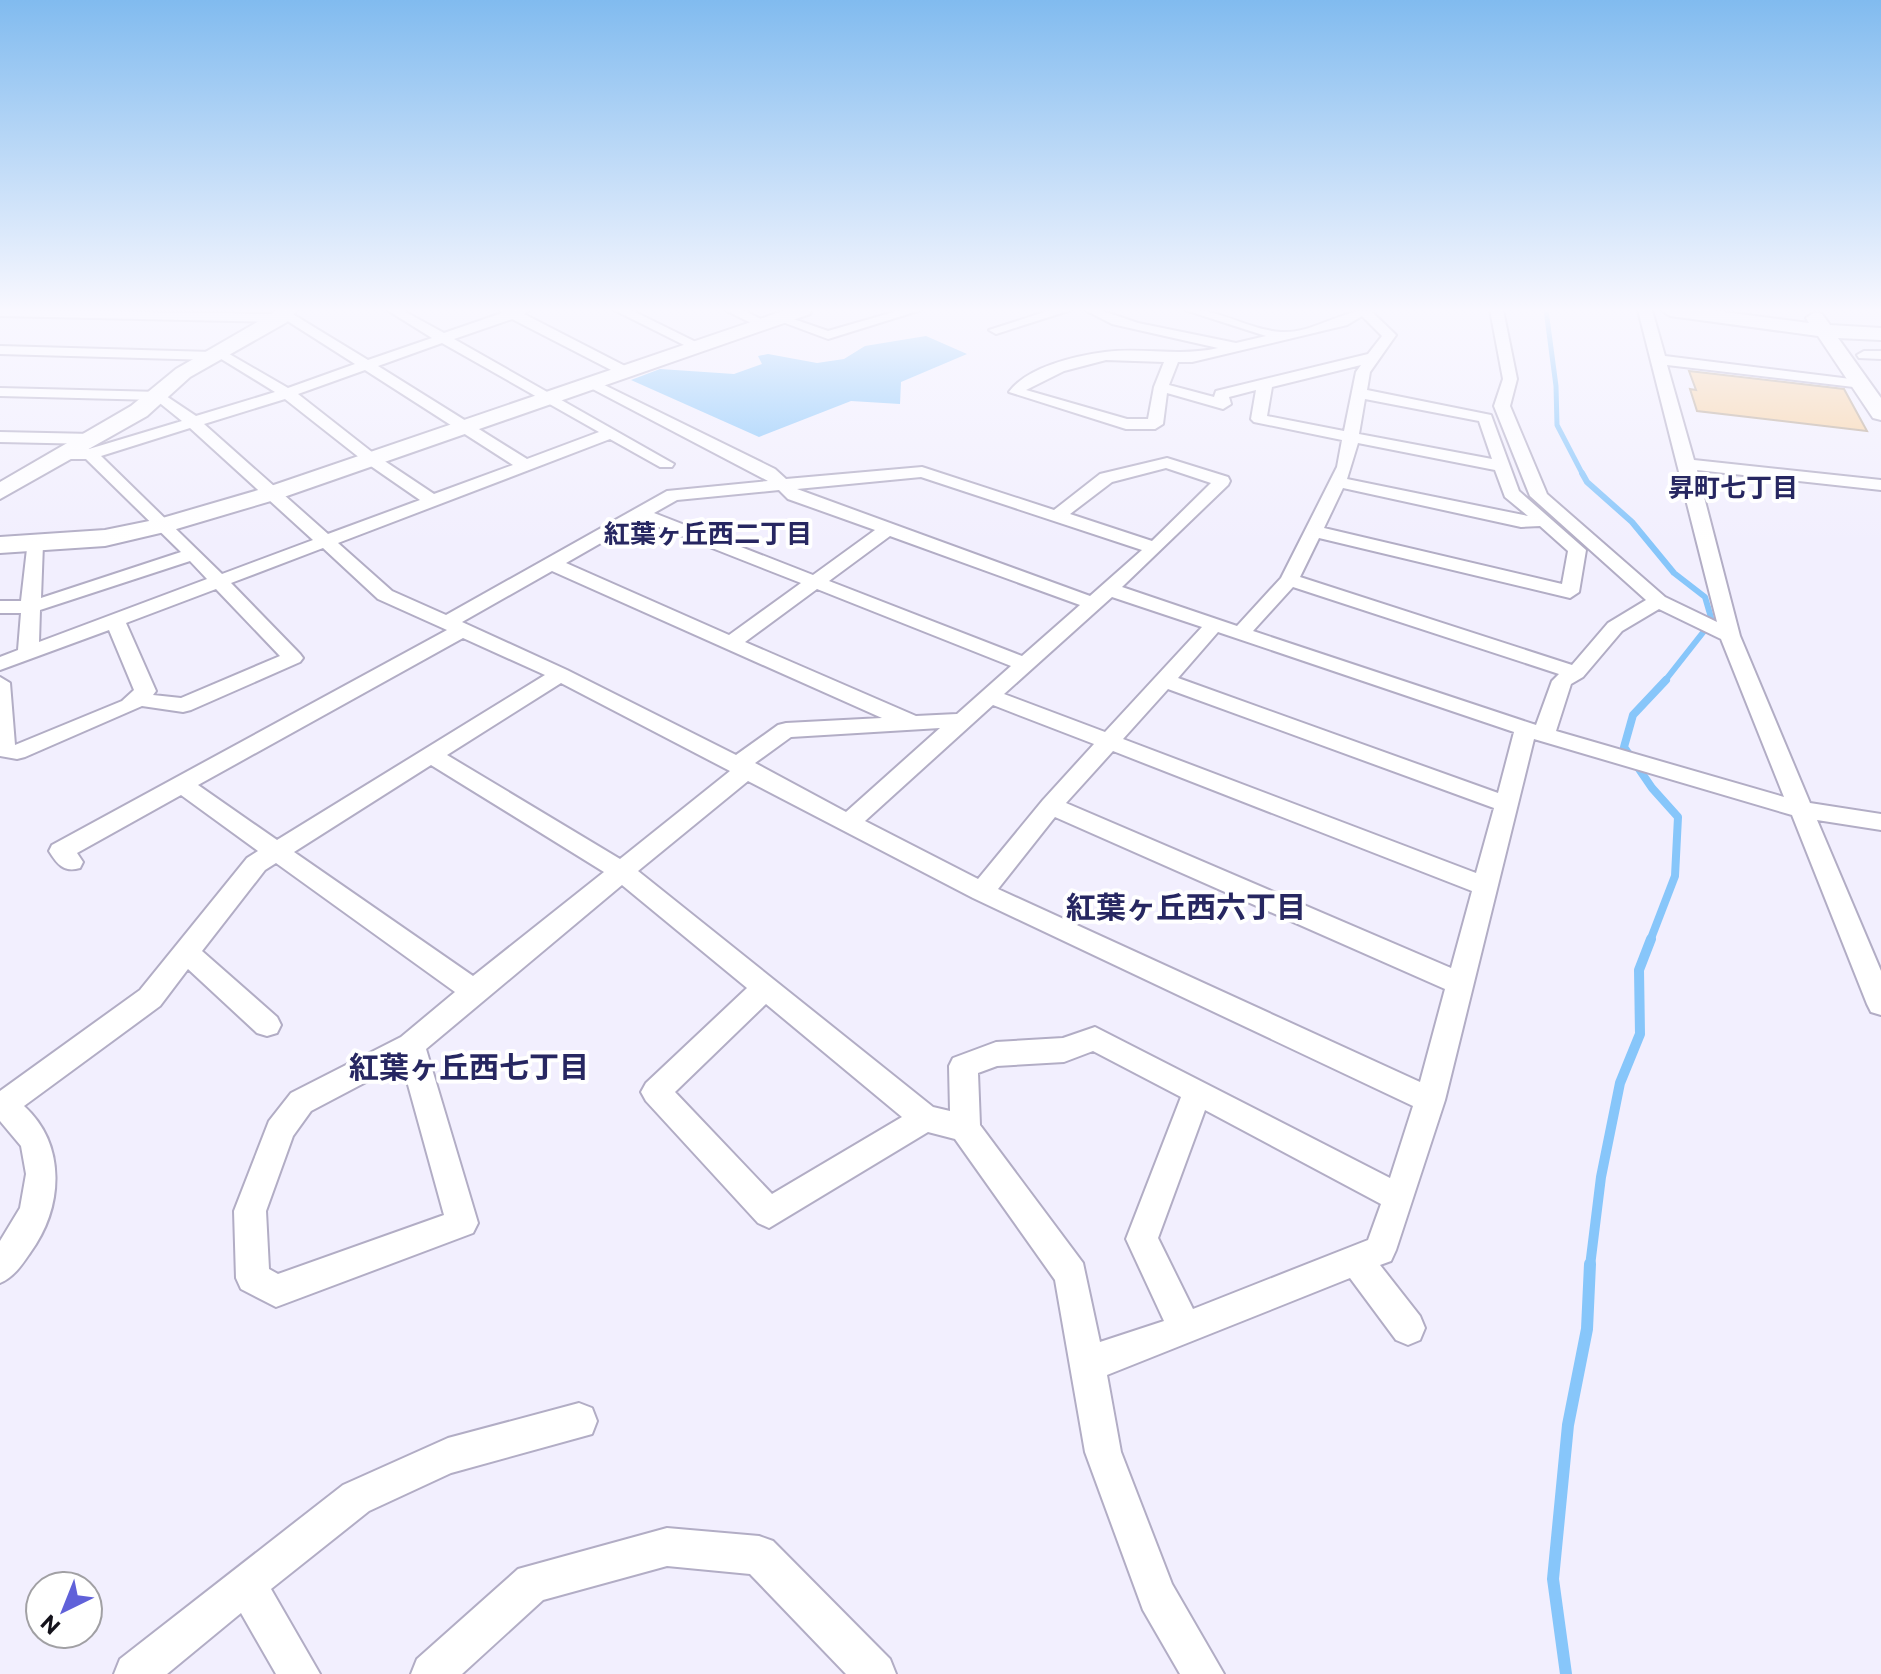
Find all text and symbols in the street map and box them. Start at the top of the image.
district label: 昇町七丁目 [1668,471,1798,502]
district label: 紅葉ヶ丘西二丁目 [604,517,812,548]
district label: 紅葉ヶ丘西六丁目 [1066,887,1306,924]
district label: 紅葉ヶ丘西七丁目 [349,1047,589,1084]
north arrow [24,1570,104,1650]
text: N [35,1609,65,1640]

